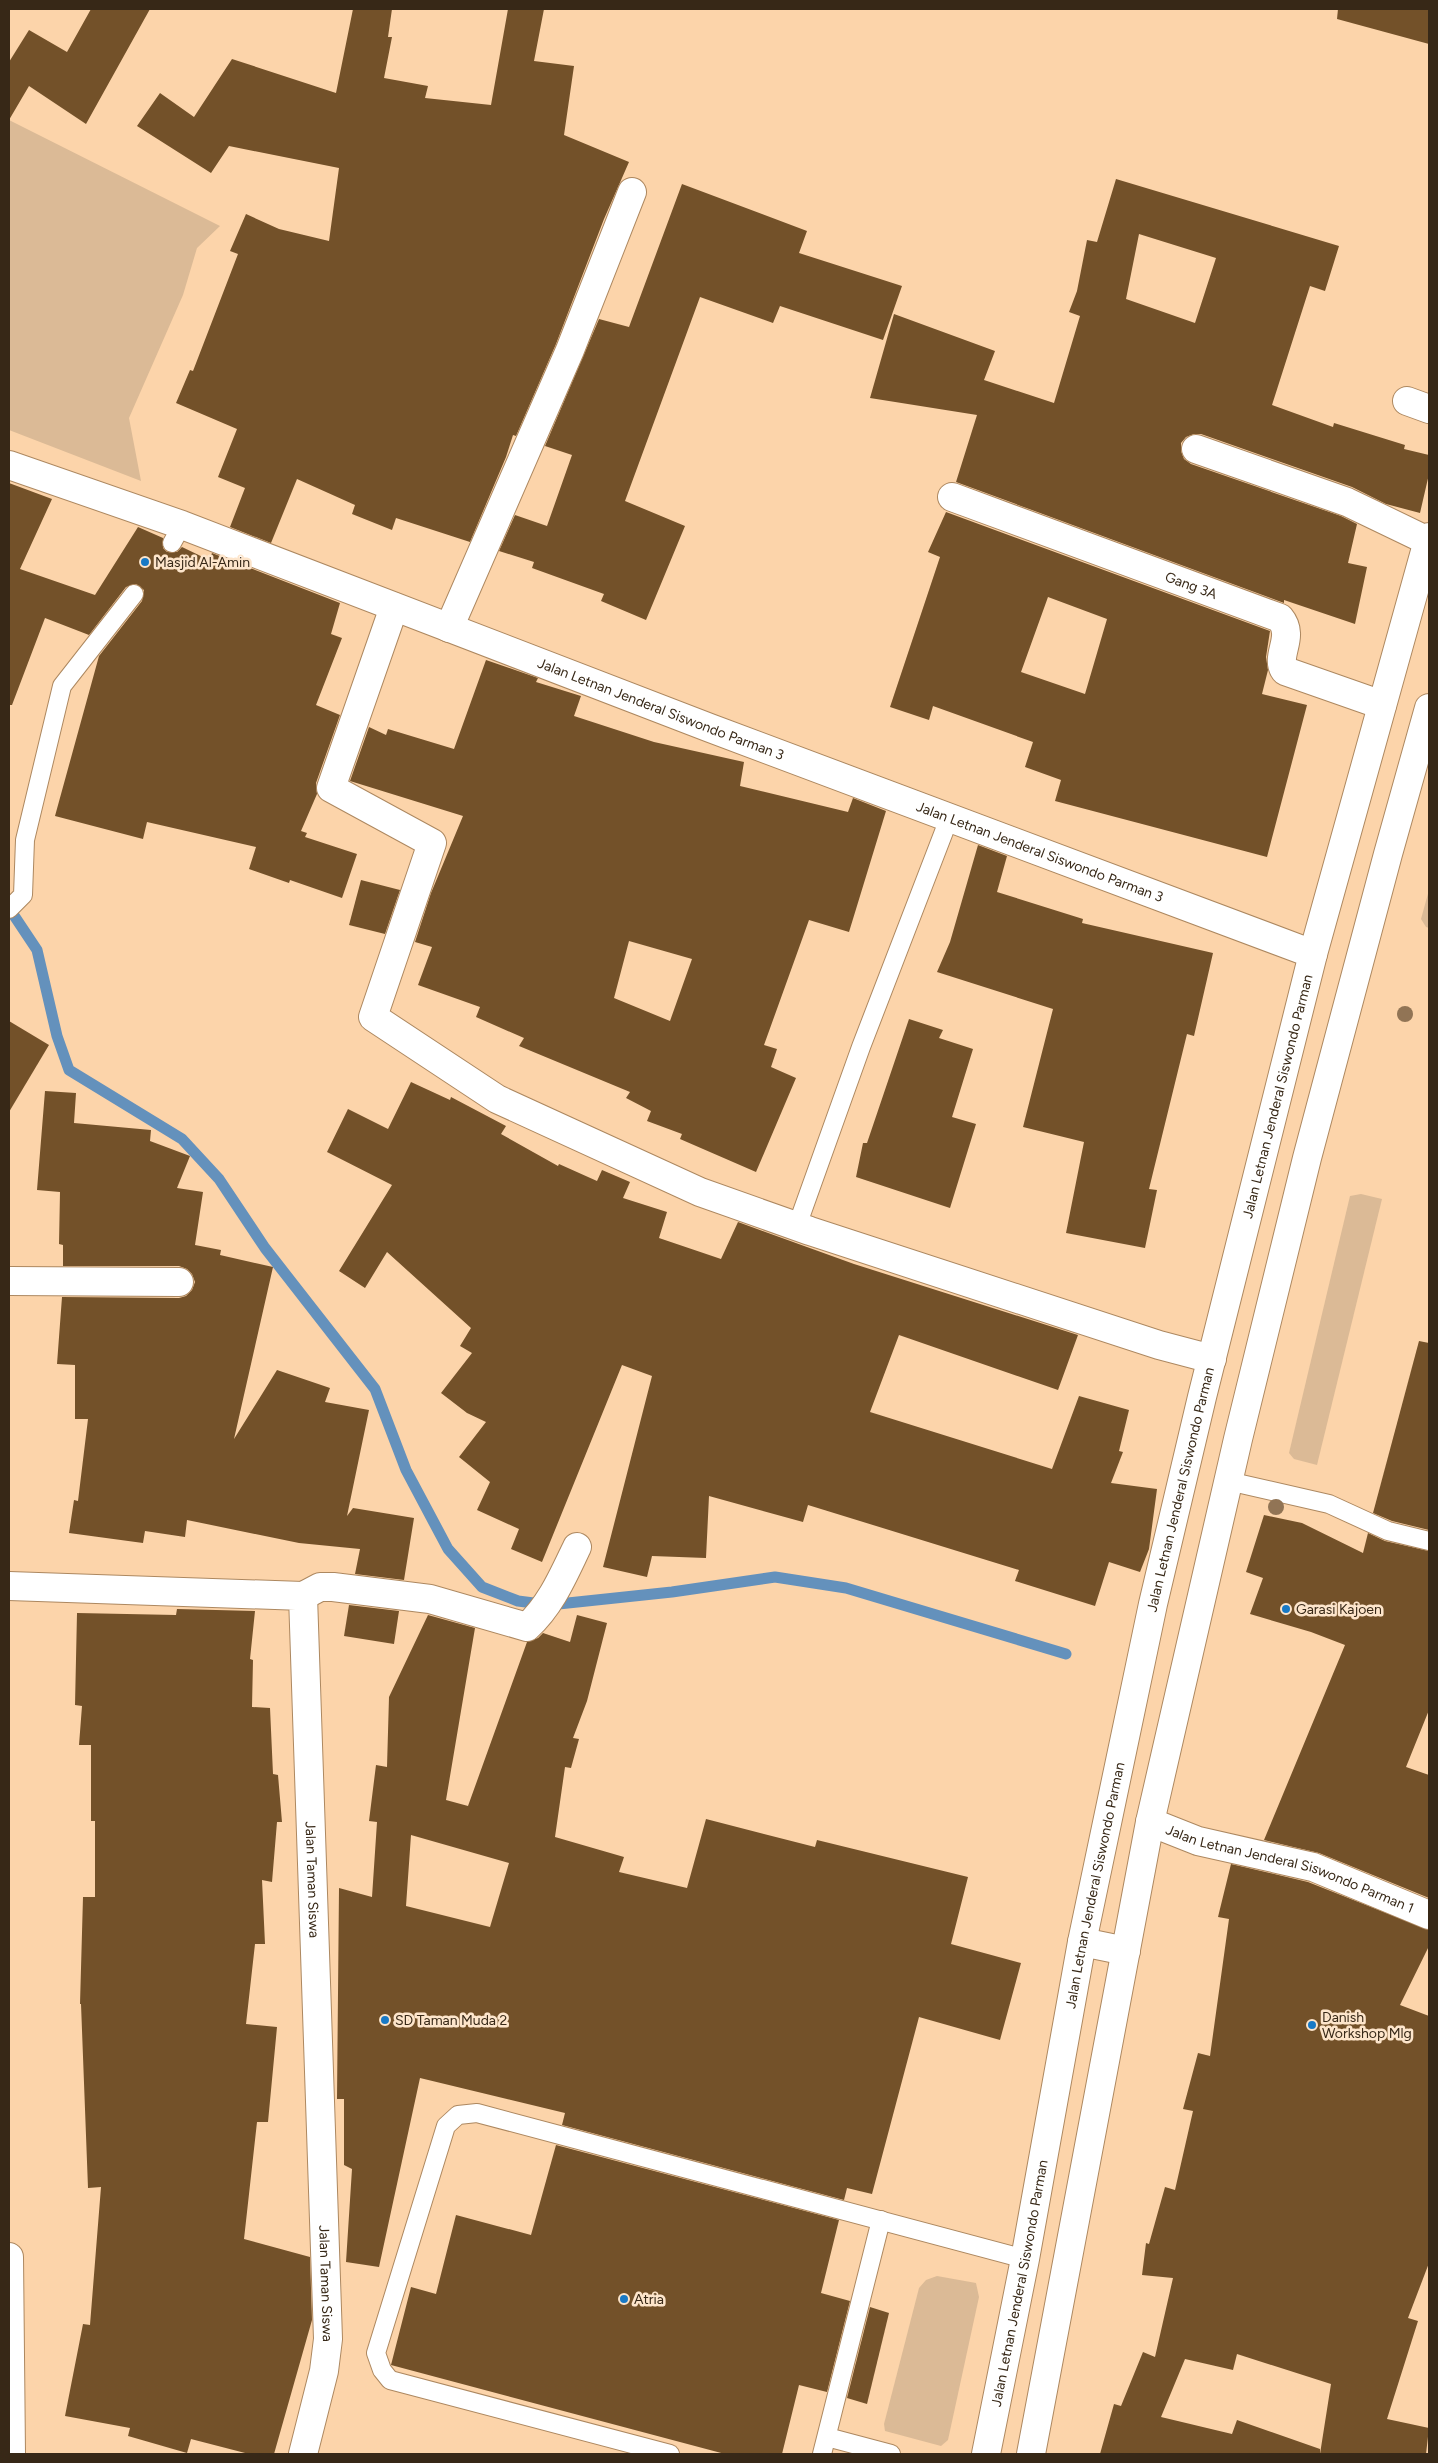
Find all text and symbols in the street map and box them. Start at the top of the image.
place label: Masjid Al-Amin [155,554,250,571]
marker: Masjid Al-Amin [139,556,151,568]
street label: Gang 3A [1163,568,1220,603]
street label: Jalan Letnan Jenderal Siswondo Parman 3 [535,655,786,764]
street label: Jalan Letnan Jenderal Siswondo Parman 3 [914,798,1165,906]
street label: Jalan Letnan Jenderal Siswondo Parman [1239,972,1317,1220]
street label: Jalan Letnan Jenderal Siswondo Parman [1144,1365,1218,1614]
place label: Garasi Kajoen [1296,1601,1382,1618]
marker: Garasi Kajoen [1280,1603,1292,1615]
street label: Jalan Letnan Jenderal Siswondo Parman [1062,1761,1129,2010]
street label: Jalan Taman Siswa [302,1821,323,1938]
street label: Jalan Letnan Jenderal Siswondo Parman 1 [1163,1821,1416,1917]
place label: Danish Workshop Mlg [1322,2009,1412,2042]
place label: SD Taman Muda 2 [395,2012,507,2029]
marker: SD Taman Muda 2 [379,2014,391,2026]
marker: Danish Workshop Mlg [1306,2019,1318,2031]
street label: Jalan Letnan Jenderal Siswondo Parman [988,2158,1052,2408]
street label: Jalan Taman Siswa [315,2225,336,2342]
place label: Atria [634,2291,664,2308]
marker: Atria [618,2293,630,2305]

